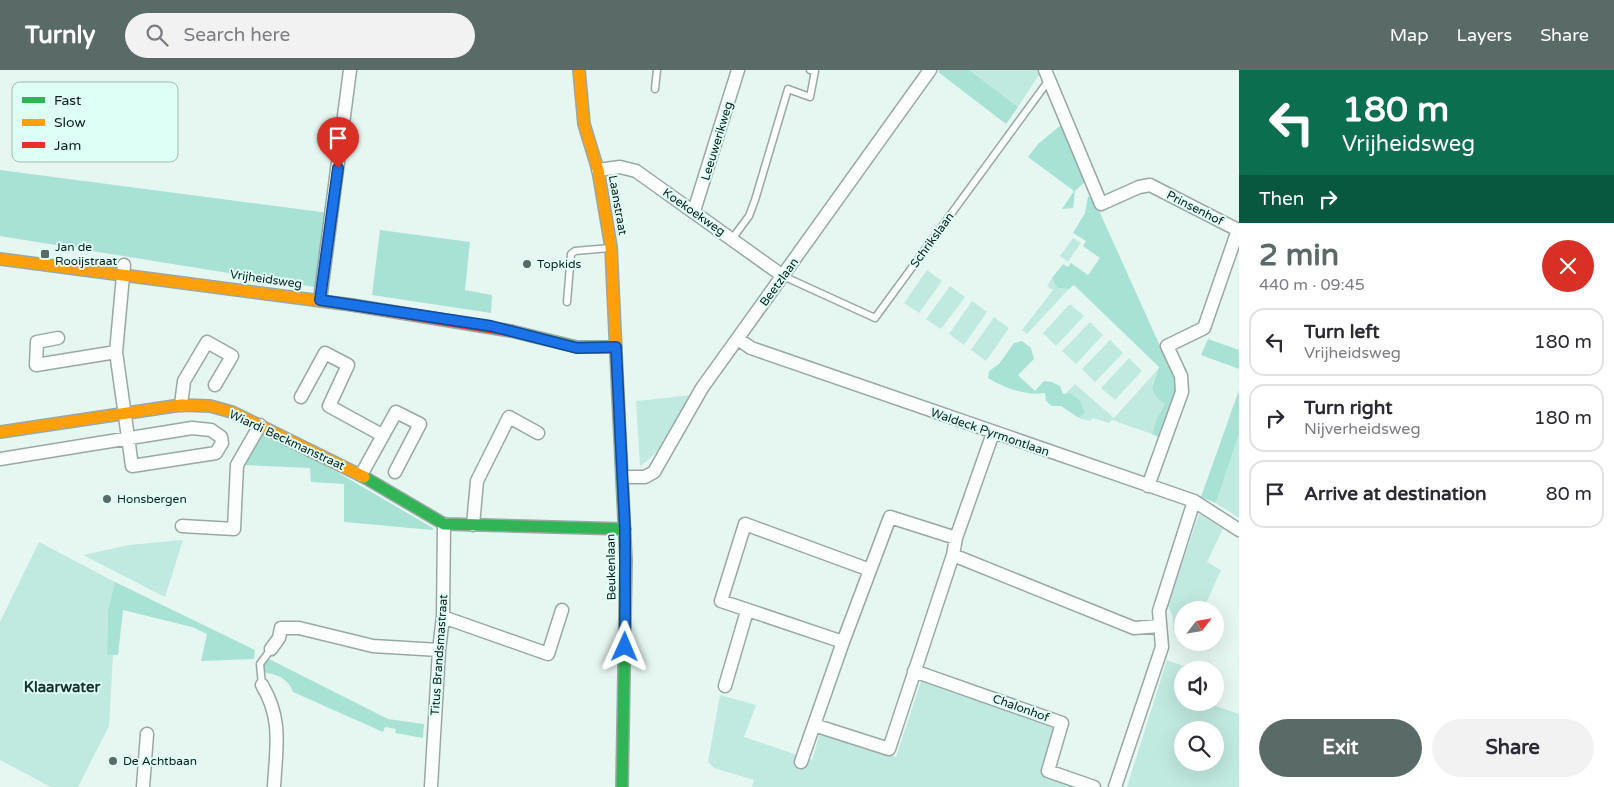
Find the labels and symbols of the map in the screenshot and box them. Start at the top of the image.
legend [12,82,178,162]
text: Fast [54,92,82,109]
street label: Leeuwerikweg [698,100,736,182]
text: Slow [54,114,86,131]
pin [317,117,359,168]
text: Jam [54,137,81,154]
street label: Laanstraat [606,174,630,236]
street label: Koekoekweg [660,185,728,239]
street label: Prinsenhof [1164,188,1226,228]
street label: Schrikslaan [907,210,957,270]
place label: Jan de Rooijstraat [55,240,117,268]
marker: Jan de Rooijstraat [39,248,51,260]
street label: Beetzlaan [757,255,801,309]
place label: Topkids [537,257,582,271]
marker: Topkids [521,258,533,270]
street label: Vrijheidsweg [229,267,303,291]
street label: Waldeck Pyrmontlaan [929,405,1051,459]
street label: Wiardi Beckmanstraat [227,407,347,473]
place label: Honsbergen [117,492,187,506]
marker: Honsbergen [101,493,113,505]
street label: Beukenlaan [603,534,619,600]
street label: Titus Brandsmastraat [428,593,450,716]
north arrow [1174,601,1224,651]
position arrow [598,620,650,672]
district label: Klaarwater [24,678,100,696]
street label: Chalonhof [991,691,1052,725]
place label: De Achtbaan [123,754,197,768]
marker: De Achtbaan [107,755,119,767]

